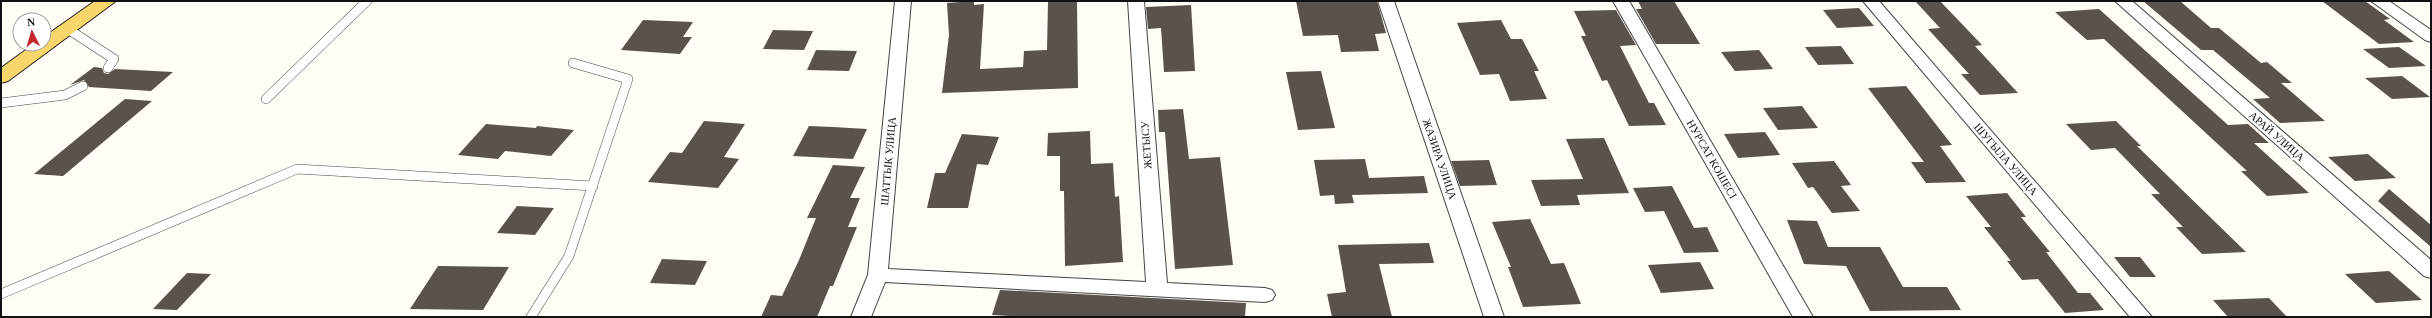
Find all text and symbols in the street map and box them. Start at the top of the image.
north arrow [12,12,52,52]
text: N [27,16,36,28]
street label: АРАЙ УЛИЦА [2247,109,2307,163]
street label: ШАТТЫК УЛИЦА [878,116,898,206]
street label: ЖАЗИРА УЛИЦА [1421,117,1459,201]
street label: НУРСАТ КОШЕСI [1685,117,1740,201]
street label: ЖЕТЫСУ [1138,120,1154,169]
street label: ШУГЫЛА УЛИЦА [1972,121,2040,197]

